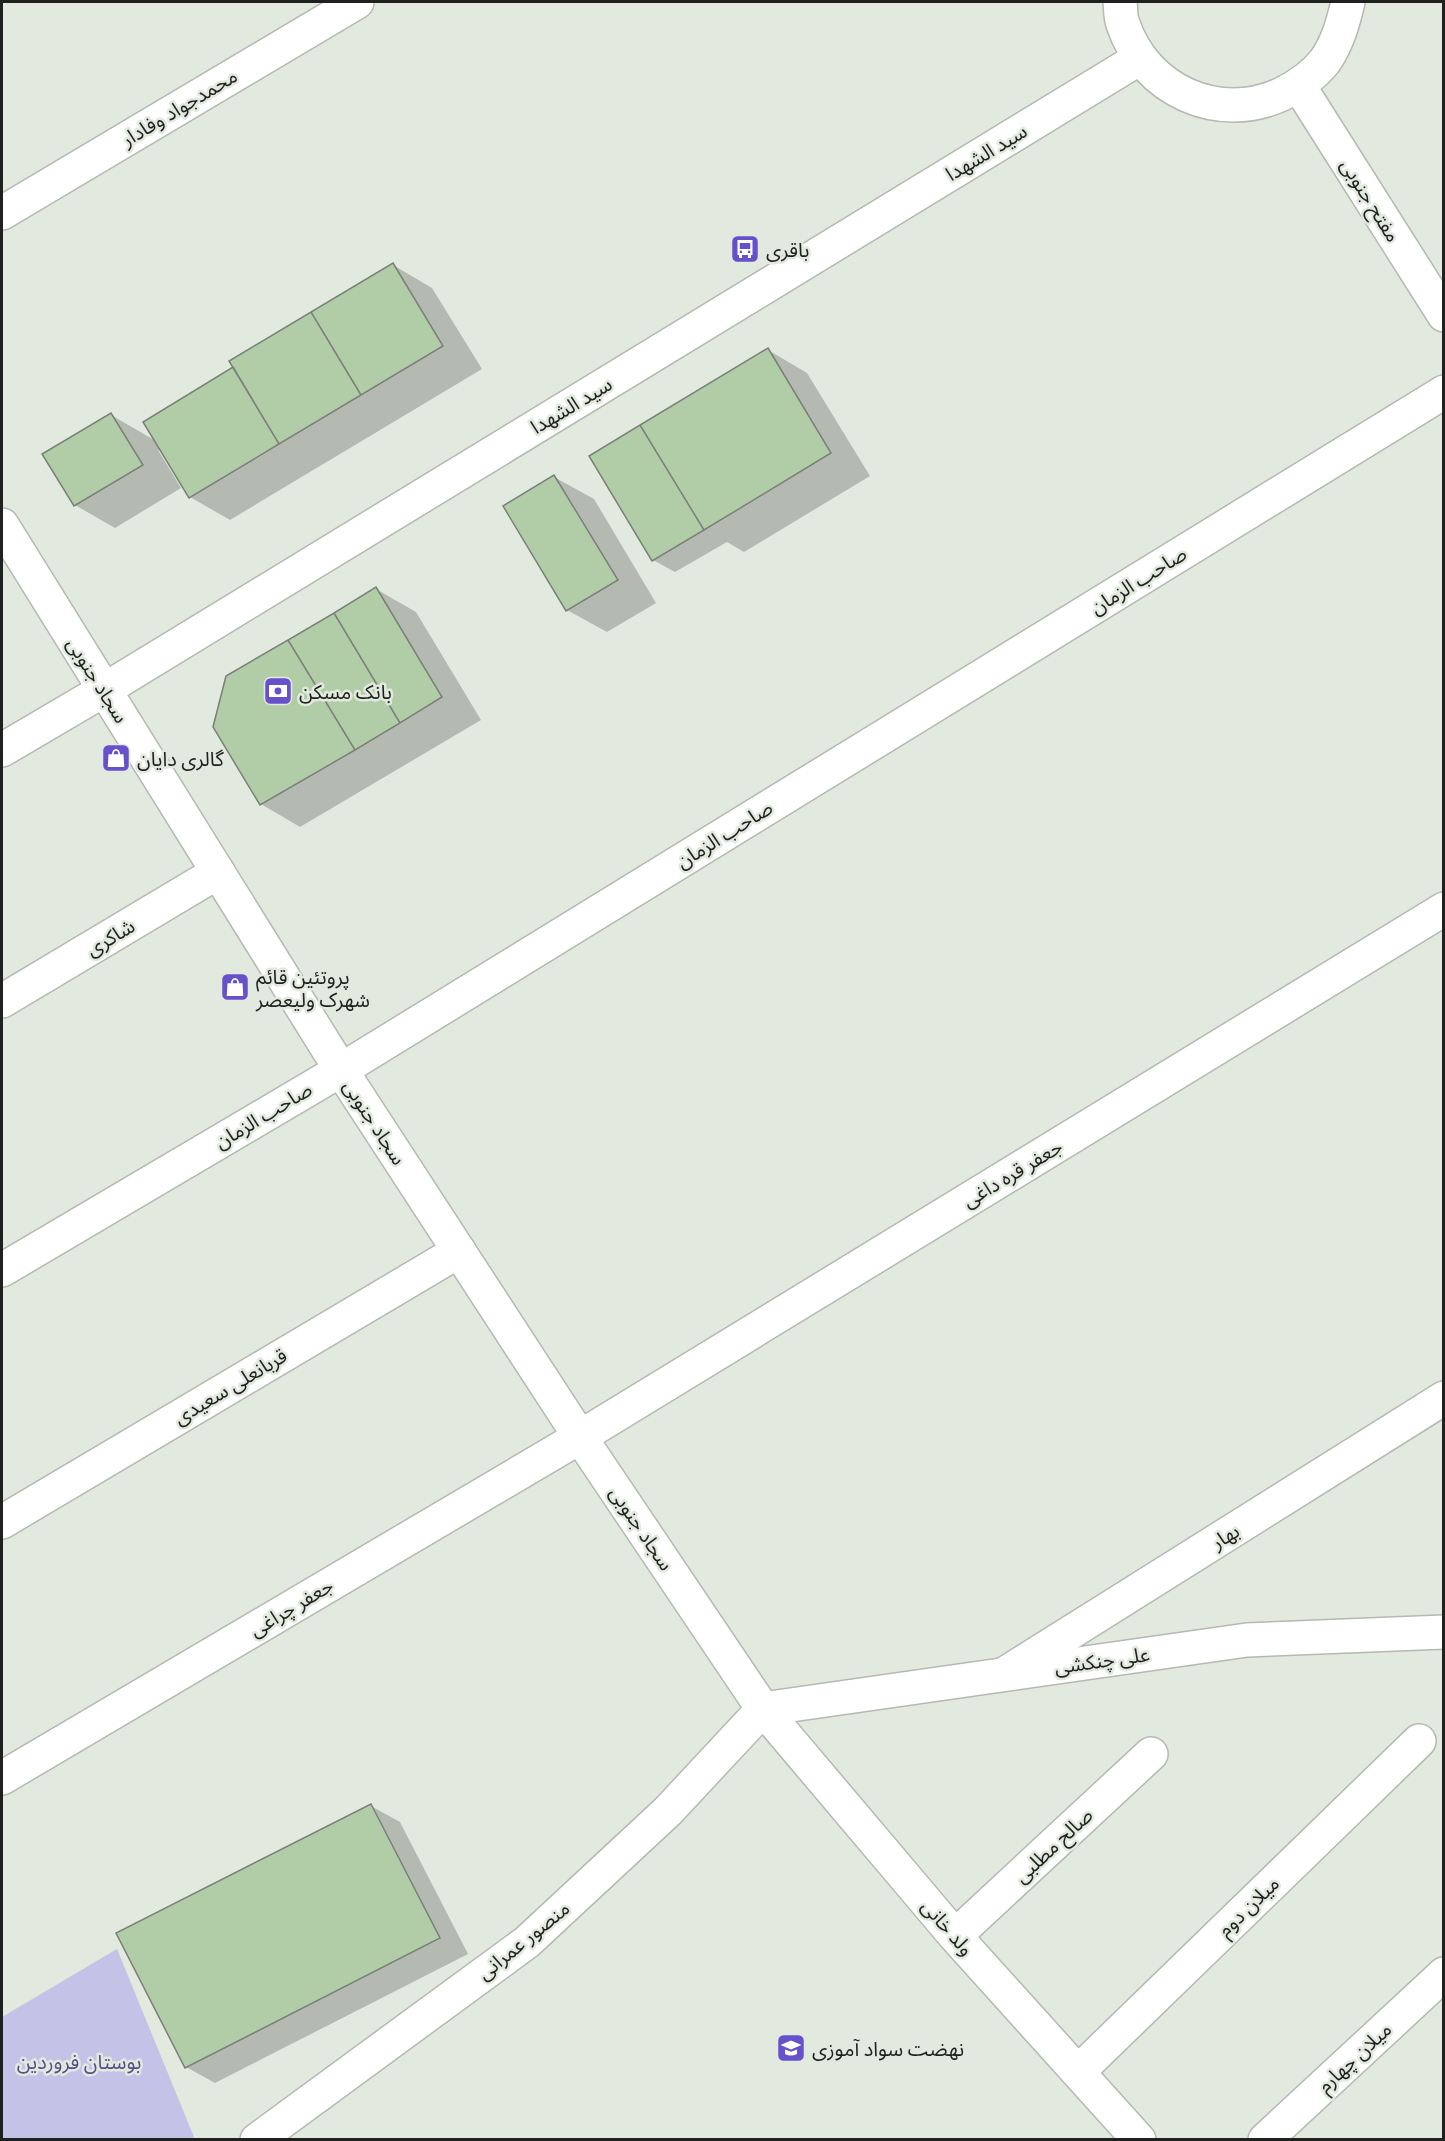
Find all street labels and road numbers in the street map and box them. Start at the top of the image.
street label: محمدجواد وفادار [115,62,242,153]
street label: سید الشهدا [940,117,1032,187]
street label: مفتح جنوبی [1333,153,1407,248]
street label: سید الشهدا [525,370,617,440]
street label: صاحب الزمان [1085,540,1191,620]
street label: سجاد جنوبی [61,632,135,728]
street label: صاحب الزمان [671,794,777,874]
street label: شاکری [80,912,140,962]
street label: سجاد جنوبی [337,1074,413,1170]
street label: صاحب الزمان [209,1075,317,1155]
street label: جعفر قره داغی [957,1132,1067,1214]
street label: قربانعلی سعیدی [168,1341,292,1431]
street label: سجاد جنوبی [604,1480,680,1576]
street label: بهار [1205,1517,1244,1556]
street label: جعفر چراغی [244,1571,338,1643]
street label: علی چنکشی [1053,1640,1151,1680]
street label: صالح مطلبی [1008,1801,1100,1890]
street label: میلان دوم [1211,1870,1286,1944]
street label: ولد خانی [916,1893,980,1961]
street label: منصور عمرانی [471,1894,575,1986]
street label: میلان چهارم [1311,2016,1398,2100]

